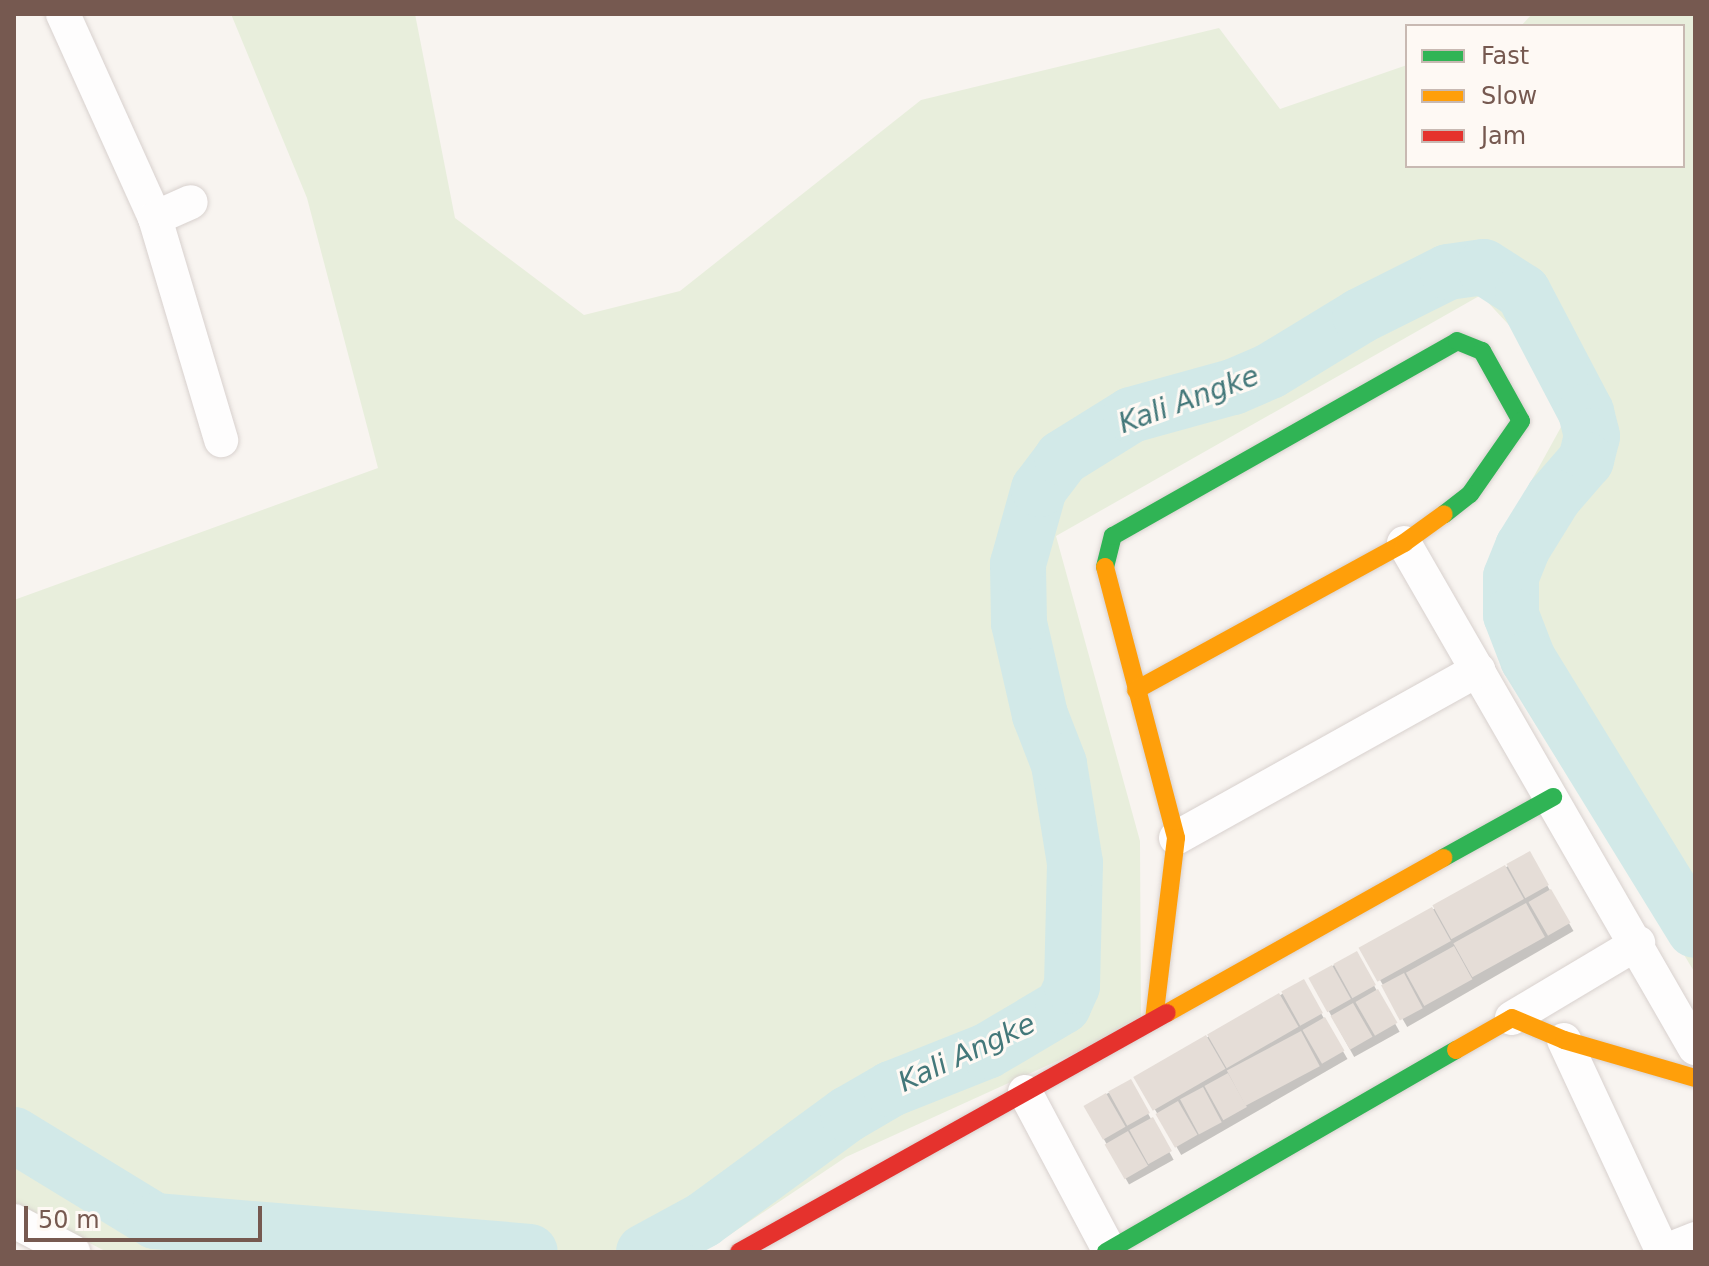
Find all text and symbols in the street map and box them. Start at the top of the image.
legend [1405,24,1685,168]
text: Fast [1481,42,1529,70]
text: Slow [1481,82,1537,110]
text: Jam [1481,122,1526,150]
water label: Kali Angke [1114,359,1264,441]
water label: Kali Angke [893,1007,1041,1099]
scale bar [28,1190,266,1240]
text: 50 m [38,1206,100,1234]

